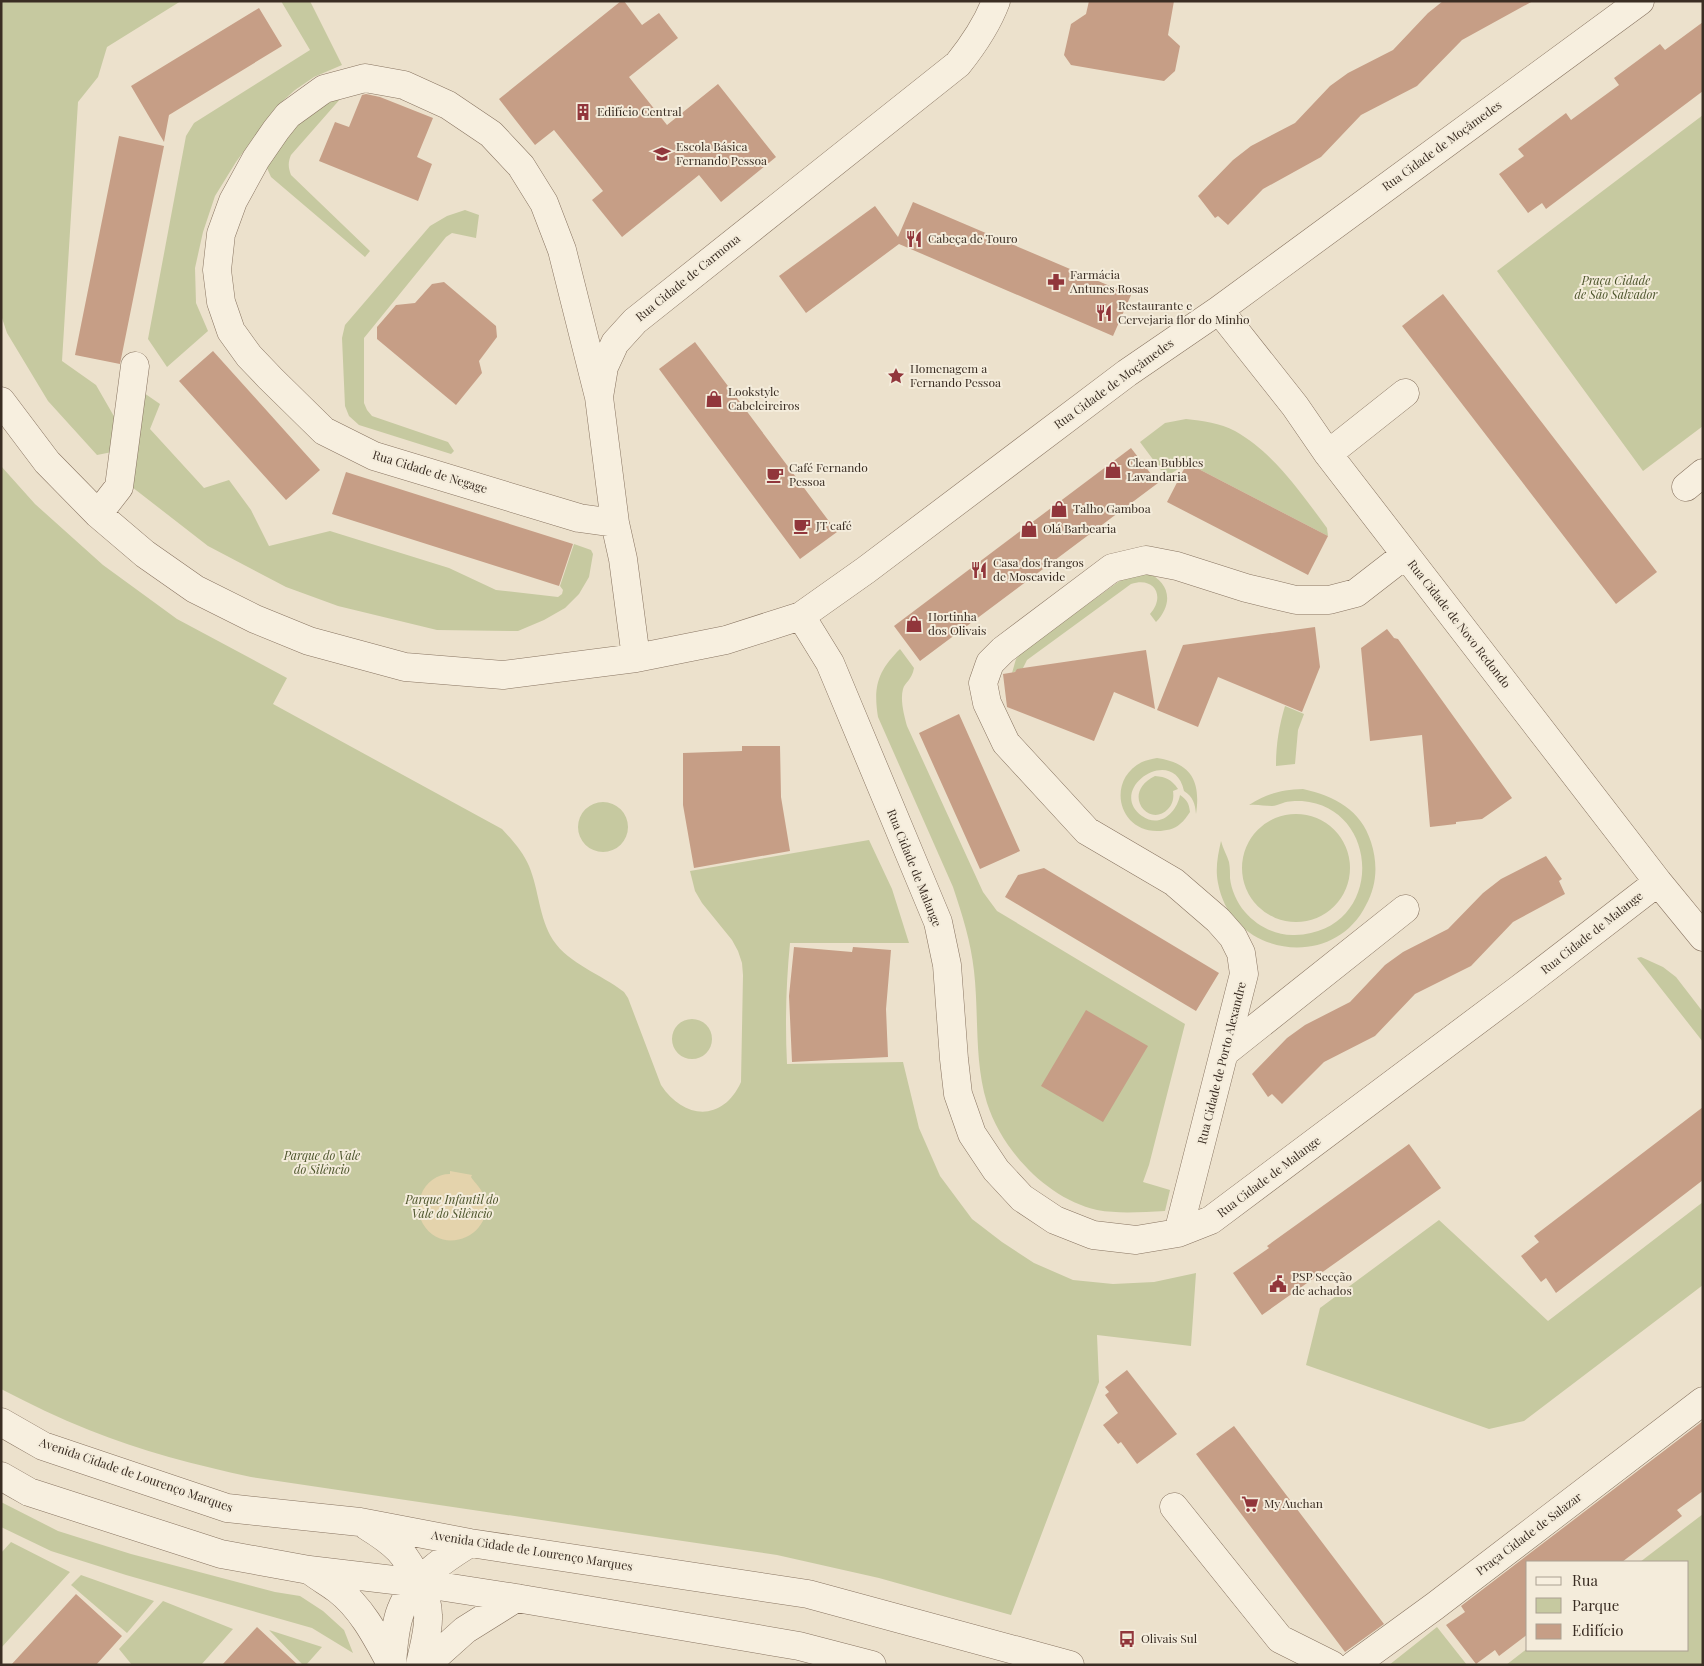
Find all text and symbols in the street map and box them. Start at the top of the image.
street label: Rua Cidade de Moçâmedes [1378,96,1504,194]
building icon: Edifício Central [573,102,593,122]
place label: Edifício Central [597,103,682,119]
place label: Escola Básica Fernando Pessoa [676,138,767,168]
school or university icon: Escola Básica Fernando Pessoa [652,144,672,164]
restaurant icon: Cabeça de Touro [904,229,924,249]
street label: Rua Cidade de Carmona [632,230,743,324]
place label: Cabeça de Touro [928,230,1018,246]
place label: Farmácia Antunes Rosas [1069,266,1149,296]
pharmacy icon: Farmácia Antunes Rosas [1046,272,1066,292]
park label: Praça Cidade de São Salvador [1575,272,1658,302]
place label: Restaurante e Cervejaria flor do Minho [1118,297,1250,327]
restaurant icon: Restaurante e Cervejaria flor do Minho [1094,303,1114,323]
street label: Rua Cidade de Moçâmedes [1050,334,1176,432]
place label: Homenagem a Fernando Pessoa [910,360,1001,390]
place icon: Homenagem a Fernando Pessoa [886,366,906,386]
place label: Lookstyle Cabeleireiros [728,383,800,413]
shop icon: Lookstyle Cabeleireiros [704,389,724,409]
street label: Rua Cidade de Negage [371,446,490,496]
place label: Clean Bubbles Lavandaria [1127,454,1203,484]
place label: Café Fernando Pessoa [789,459,868,489]
shop icon: Clean Bubbles Lavandaria [1103,460,1123,480]
cafe icon: Café Fernando Pessoa [765,465,785,485]
shop icon: Talho Gamboa [1049,499,1069,519]
place label: Talho Gamboa [1073,500,1151,516]
cafe icon: JT café [792,516,812,536]
place label: JT café [815,517,852,533]
shop icon: Olá Barbearia [1019,519,1039,539]
place label: Olá Barbearia [1043,520,1116,536]
place label: Casa dos frangos de Moscavide [993,554,1084,584]
street label: Rua Cidade de Novo Redondo [1405,556,1515,691]
restaurant icon: Casa dos frangos de Moscavide [969,560,989,580]
place label: Hortinha dos Olivais [928,608,986,638]
shop icon: Hortinha dos Olivais [904,614,924,634]
street label: Rua Cidade de Malange [884,806,946,929]
street label: Rua Cidade de Malange [1537,887,1646,977]
street label: Rua Cidade de Porto Alexandre [1193,980,1249,1146]
street label: Rua Cidade de Malange [1213,1132,1323,1220]
park label: Parque do Vale do Silêncio [283,1147,360,1177]
park label: Parque Infantil do Vale do Silêncio [404,1191,499,1221]
place label: PSP Secção de achados [1292,1268,1352,1298]
public building icon: PSP Secção de achados [1268,1274,1288,1294]
street label: Avenida Cidade de Lourenço Marques [37,1433,235,1515]
street label: Praça Cidade de Salazar [1472,1488,1585,1578]
supermarket icon: My Auchan [1240,1494,1260,1514]
place label: My Auchan [1264,1495,1323,1511]
street label: Avenida Cidade de Lourenço Marques [429,1526,634,1574]
legend [1526,1561,1689,1651]
text: Rua [1572,1570,1598,1590]
text: Parque [1572,1595,1619,1615]
text: Edifício [1572,1620,1624,1640]
bus stop icon: Olivais Sul [1117,1629,1137,1649]
place label: Olivais Sul [1141,1630,1198,1646]

